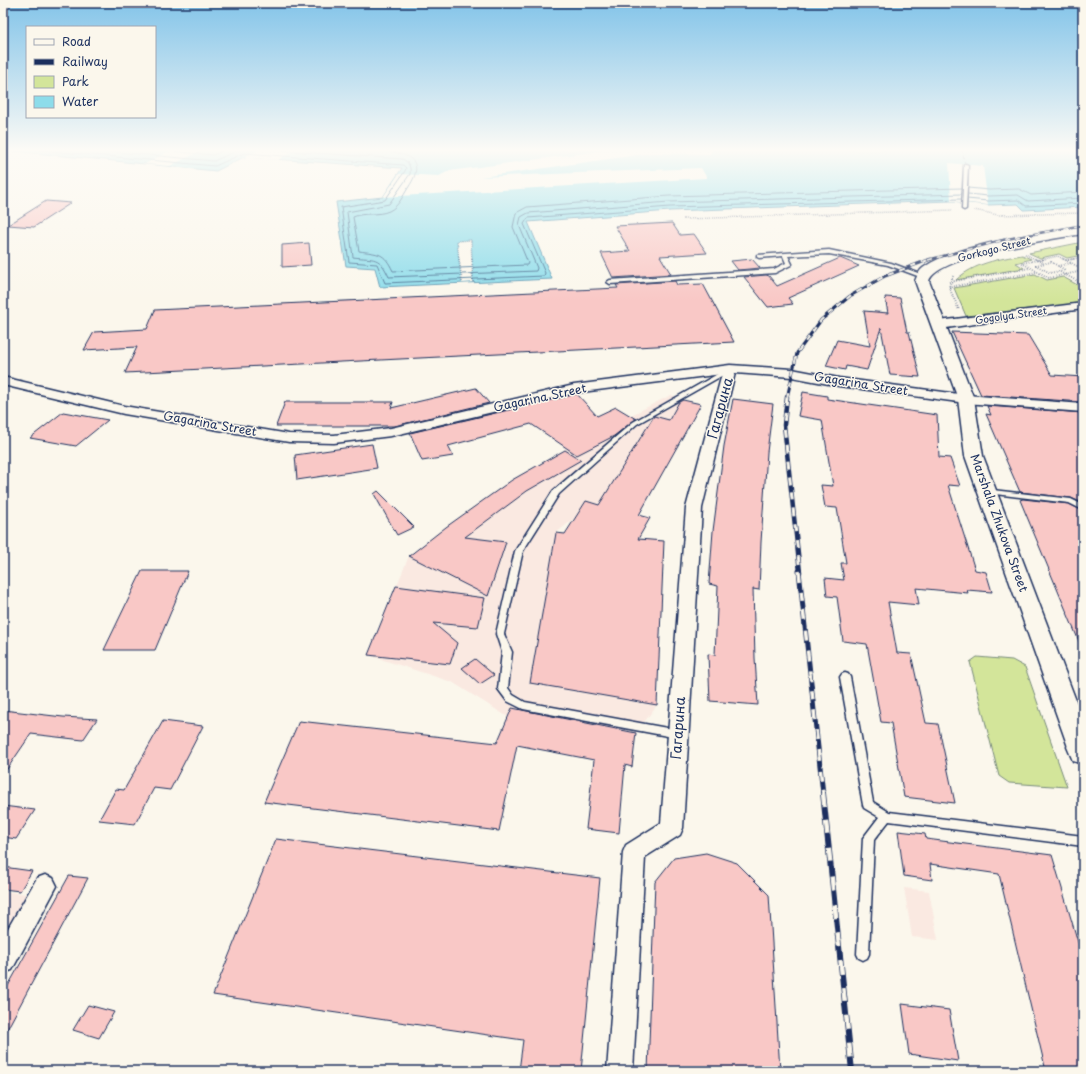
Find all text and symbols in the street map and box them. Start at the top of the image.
legend [26,26,156,118]
text: Road [62,32,91,50]
text: Railway [62,52,108,70]
text: Park [62,72,89,90]
text: Water [62,92,99,110]
street label: Gorkogo Street [956,232,1032,265]
street label: Gogolya Street [974,302,1048,327]
street label: Gagarina Street [813,367,909,399]
street label: Гагарина [701,375,738,441]
street label: Gagarina Street [492,378,588,416]
street label: Gagarina Street [162,406,258,440]
street label: Marshala Zhukova Street [967,451,1033,594]
street label: Гагарина [665,696,690,760]

